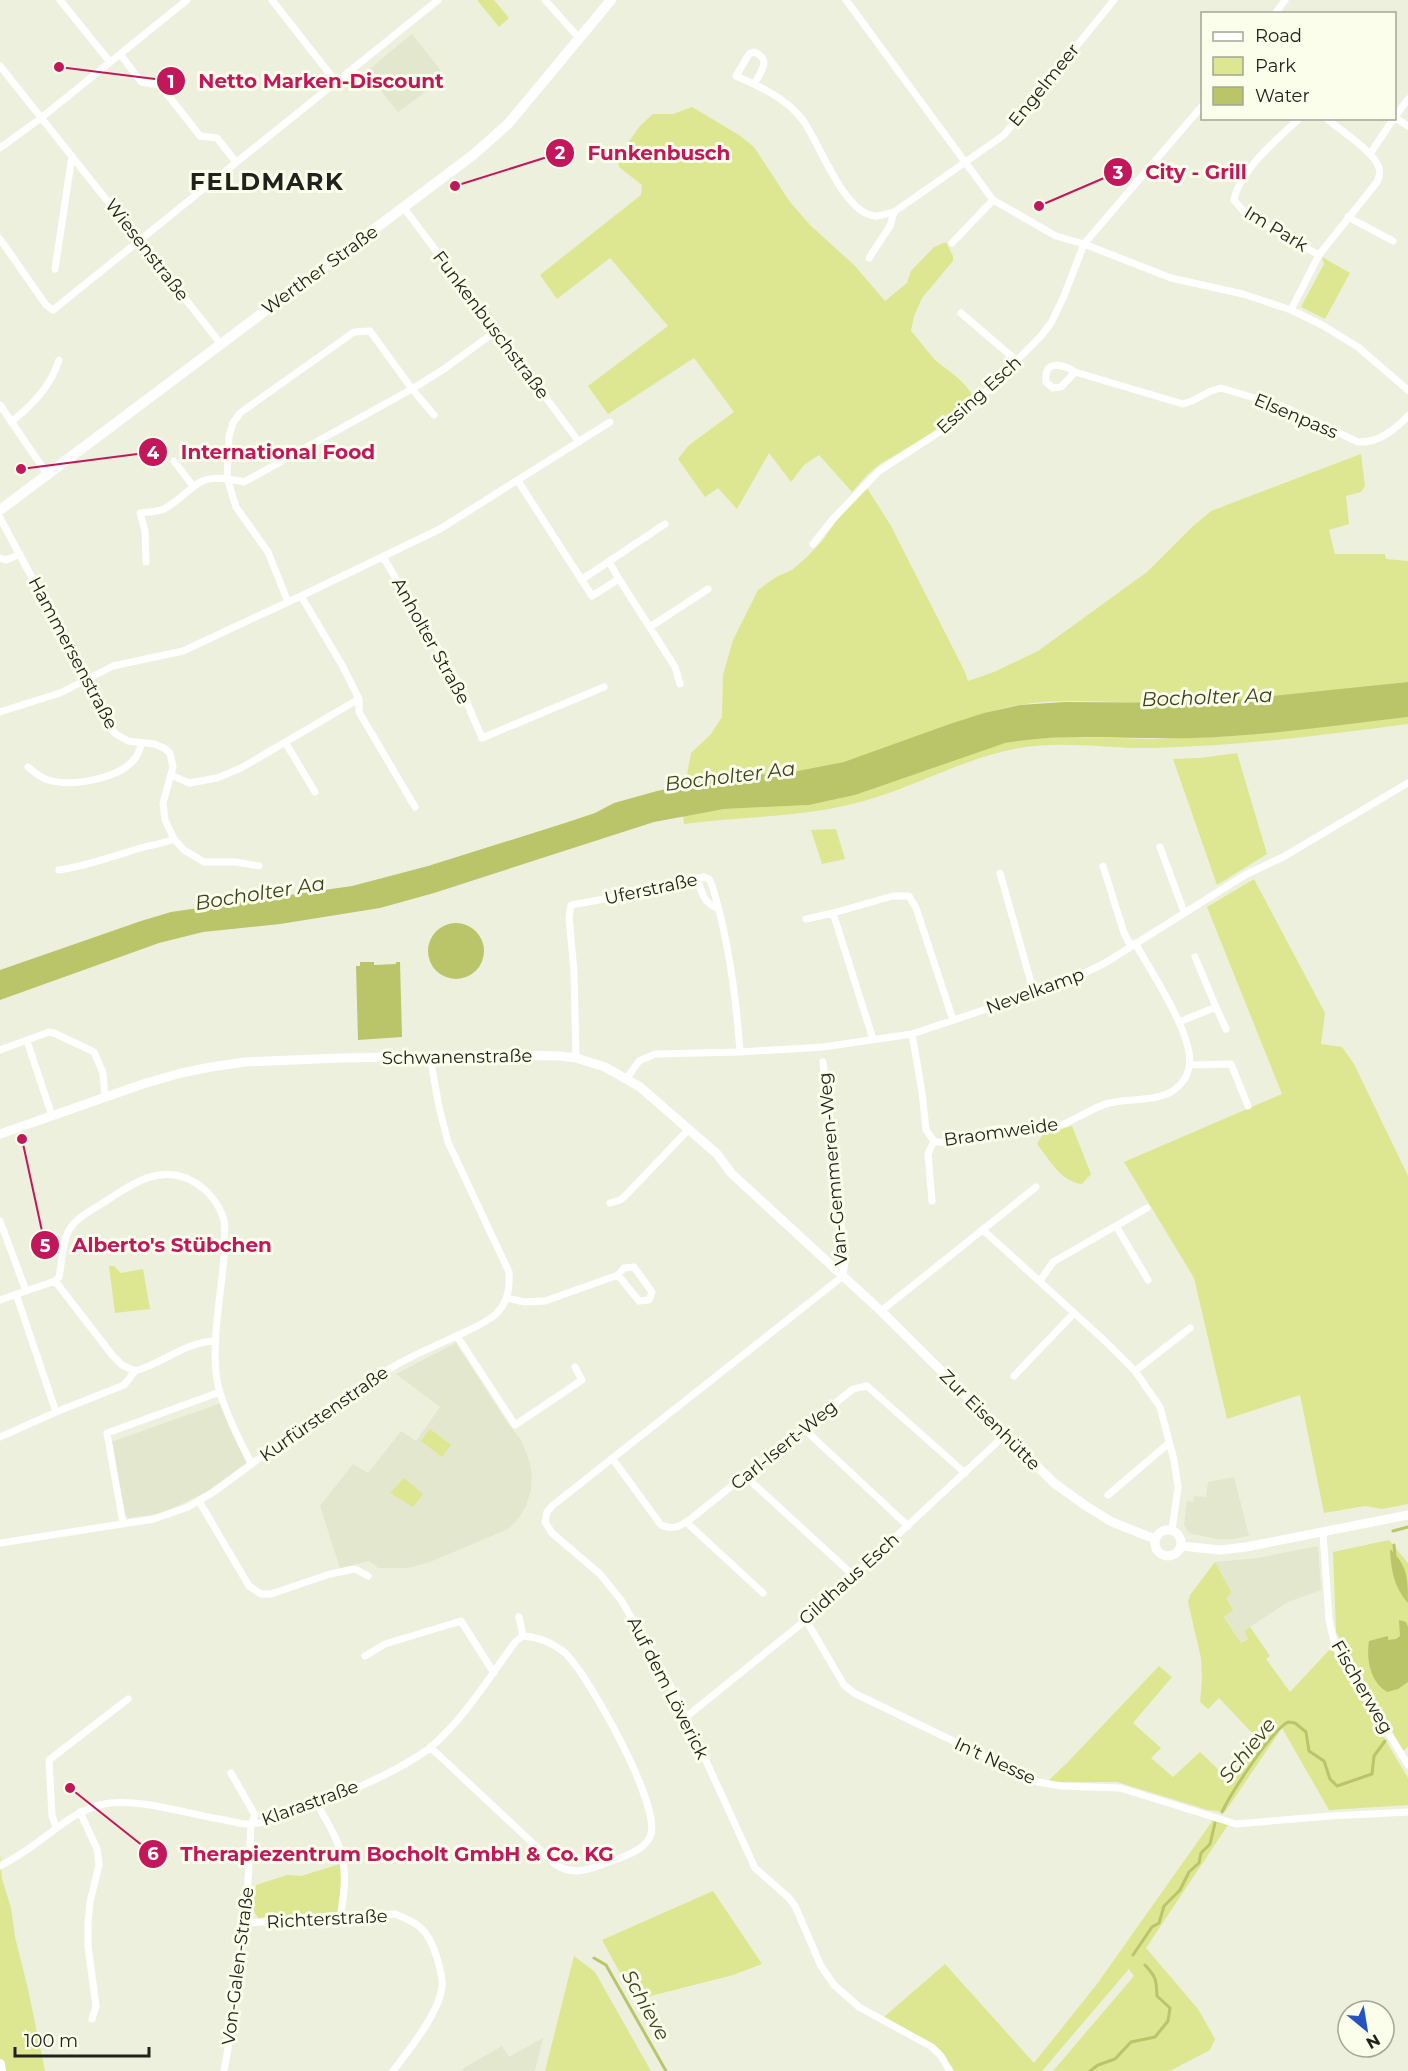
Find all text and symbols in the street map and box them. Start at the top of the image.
legend [1201,12,1396,120]
text: Road [1255,25,1302,47]
street label: Engelmeer [1004,39,1084,131]
text: Park [1255,55,1296,77]
callout: Netto Marken-Discount [156,62,456,100]
text: Netto Marken-Discount [198,69,444,93]
text: 1 [167,71,175,93]
text: Water [1255,85,1310,107]
callout: Funkenbusch [545,134,742,172]
text: Funkenbusch [588,141,730,165]
text: 2 [555,142,566,164]
callout: City - Grill [1103,153,1259,191]
text: City - Grill [1145,160,1247,184]
text: 3 [1112,162,1124,184]
district label: FELDMARK [190,167,344,196]
street label: Wiesenstraße [100,195,194,305]
street label: Im Park [1240,201,1312,257]
street label: Werther Straße [258,220,382,319]
street label: Funkenbuschstraße [428,246,554,404]
street label: Essing Esch [932,351,1026,439]
street label: Elsenpass [1251,388,1341,444]
callout: International Food [138,433,387,471]
text: International Food [181,440,375,464]
text: 4 [147,442,160,464]
street label: Hammersenstraße [24,573,123,733]
street label: Anholter Straße [387,574,475,708]
water label: Bocholter Aa [1141,683,1273,711]
water label: Bocholter Aa [663,756,797,796]
street label: Uferstraße [603,868,700,910]
water label: Bocholter Aa [193,871,327,915]
street label: Nevelkamp [983,963,1087,1019]
street label: Schwanenstraße [382,1045,533,1069]
street label: Van-Gemmeren-Weg [814,1071,852,1267]
street label: Braomweide [942,1113,1060,1151]
callout: Alberto's Stübchen [30,1226,283,1264]
text: Alberto's Stübchen [71,1233,272,1257]
text: 5 [40,1235,51,1257]
street label: Kurfürstenstraße [255,1361,393,1467]
street label: Zur Eisenhütte [935,1365,1045,1475]
street label: Carl-Isert-Weg [726,1395,842,1495]
street label: Gildhaus Esch [794,1528,904,1630]
street label: Auf dem Löverick [623,1613,714,1763]
street label: Fischerweg [1326,1636,1398,1738]
water label: Schieve [1214,1713,1280,1787]
street label: In't Nesse [951,1733,1039,1789]
street label: Klarastraße [259,1775,362,1831]
callout: Therapiezentrum Bocholt GmbH & Co. KG [138,1835,625,1873]
text: Therapiezentrum Bocholt GmbH & Co. KG [180,1842,614,1866]
text: 6 [147,1843,159,1865]
street label: Von-Galen-Straße [217,1885,259,2046]
street label: Richterstraße [266,1905,388,1933]
water label: Schieve [617,1966,675,2044]
north arrow [1336,1999,1396,2059]
scale bar [15,2020,148,2058]
text: 100 m [24,2030,78,2052]
text: N [1363,2030,1384,2053]

